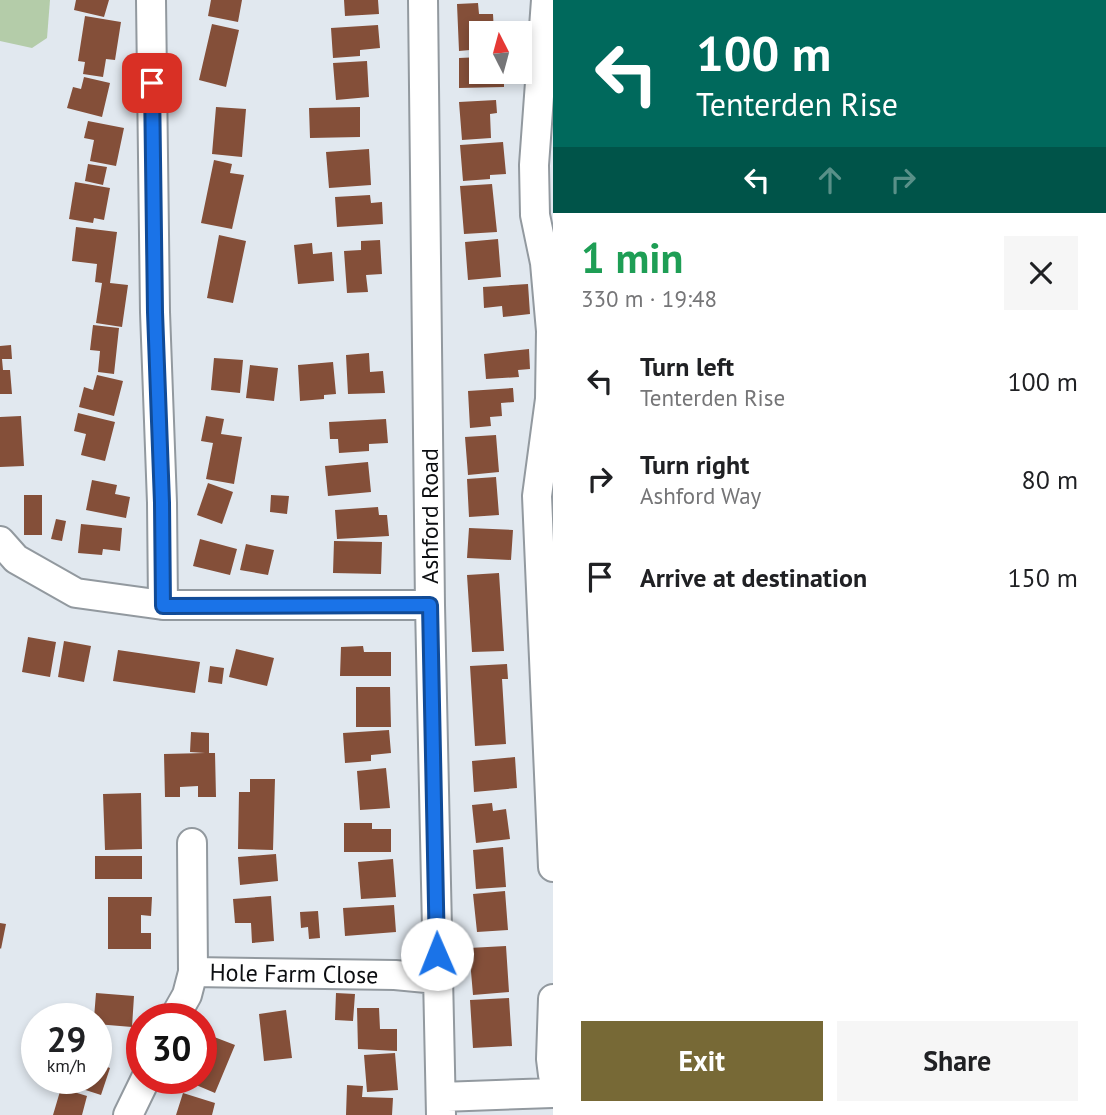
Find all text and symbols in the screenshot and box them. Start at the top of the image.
north arrow [469,21,532,84]
map controls [469,21,532,84]
text: 100 m [696,21,831,85]
icon: left [581,28,672,119]
pin [122,53,182,113]
icon: arrive [133,64,171,102]
text: Tenterden Rise [696,83,898,125]
icon: left [738,161,776,199]
icon: ahead [811,161,849,199]
icon: right [884,161,922,199]
text: 1 min [581,230,683,285]
button: close [1004,236,1078,310]
text: 330 m · 19:48 [581,284,717,313]
text: Turn left [640,350,734,383]
icon: left [581,362,619,400]
text: 100 m [1007,365,1078,398]
text: Tenterden Rise [640,383,785,412]
street label: Ashford Road [414,448,445,584]
text: Turn right [640,448,749,481]
icon: right [581,460,619,498]
text: 80 m [1022,463,1078,496]
text: Ashford Way [640,481,761,510]
icon: arrive [581,558,619,596]
text: Arrive at destination [640,561,867,594]
text: 150 m [1007,561,1078,594]
position arrow [400,917,474,991]
street label: Hole Farm Close [209,957,379,990]
speed limit sign: 30 [126,1003,217,1094]
text: 29 [47,1016,86,1062]
button: Exit [581,1021,823,1101]
button: Share [837,1021,1078,1101]
text: km/h [47,1054,86,1077]

